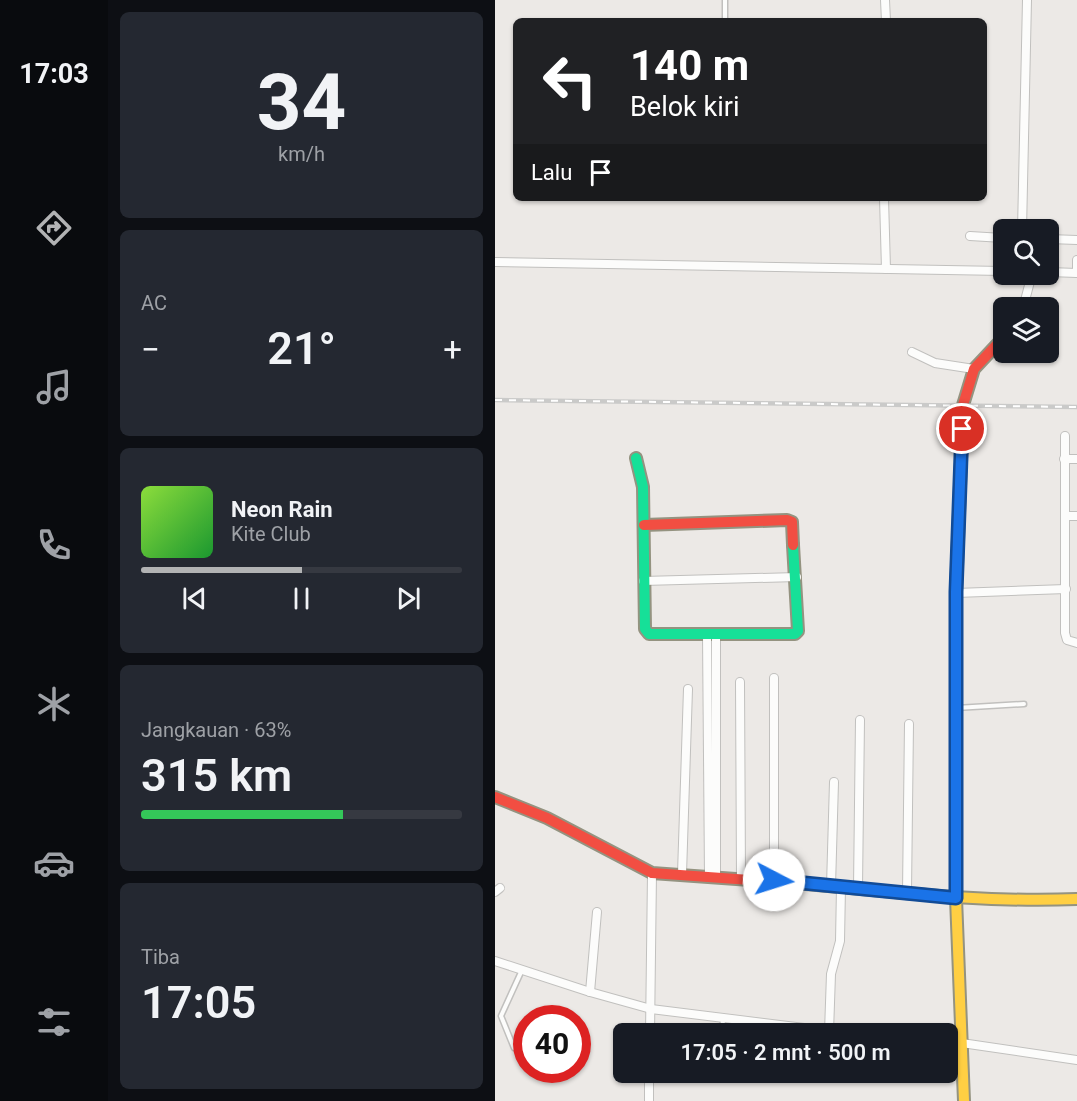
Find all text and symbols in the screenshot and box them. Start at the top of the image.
text: 140 m [630,41,749,90]
icon: left [531,42,609,120]
text: 34 [257,57,346,148]
text: 17:03 [19,58,89,90]
text: Belok kiri [630,91,739,123]
text: km/h [278,142,325,166]
icon: arrive [584,156,617,189]
text: Lalu [531,160,572,185]
icon: directions [33,207,75,249]
map controls [993,219,1059,363]
button: search [993,219,1059,285]
text: AC [141,291,167,315]
button: layers [993,297,1059,363]
text: 21° [267,322,336,375]
text: − [141,330,160,369]
text: + [443,330,462,369]
icon: music [33,366,75,408]
pin [936,403,987,454]
icon: arrive [945,412,978,445]
text: Neon Rain [231,497,333,522]
text: Kite Club [231,522,311,546]
icon: phone [33,524,75,566]
icon: previous [178,582,211,615]
icon: pause [285,582,318,615]
icon: next [392,582,425,615]
icon: climate [33,683,75,725]
text: Jangkauan · 63% [141,718,291,742]
text: 315 km [141,749,292,802]
icon: car [33,842,75,884]
position arrow [742,848,806,912]
text: Tiba [141,945,180,969]
text: 17:05 [141,976,256,1029]
icon: filters [33,1001,75,1043]
speed limit sign: 40 [513,1005,591,1083]
text: 17:05 · 2 mnt · 500 m [680,1040,891,1065]

